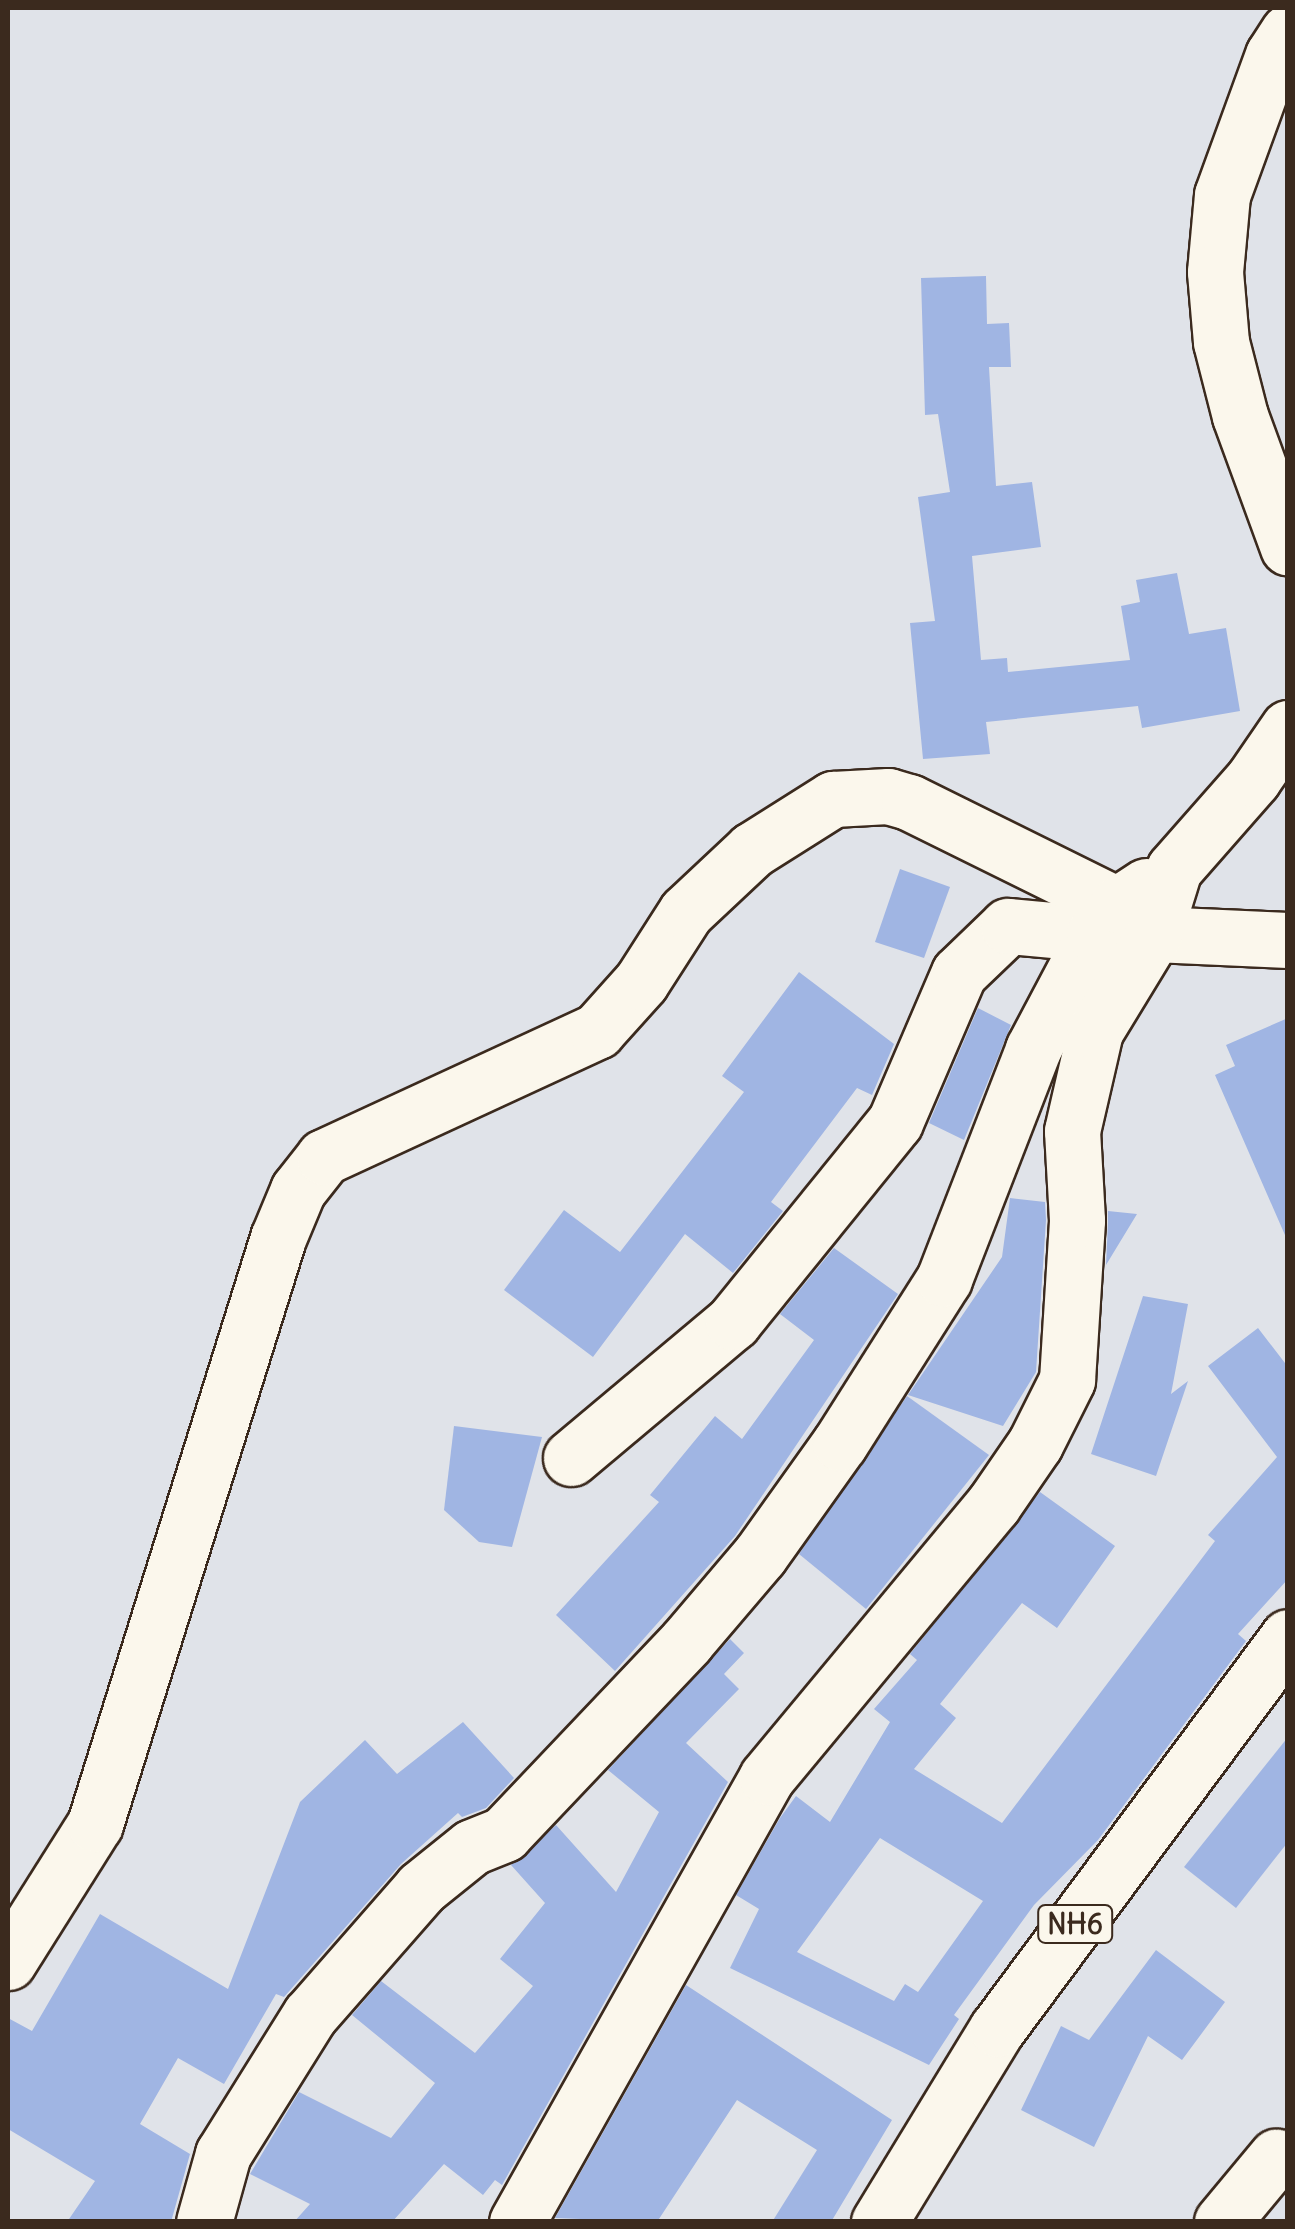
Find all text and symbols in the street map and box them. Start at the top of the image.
road number: NH6 [1035,1901,1115,1947]

